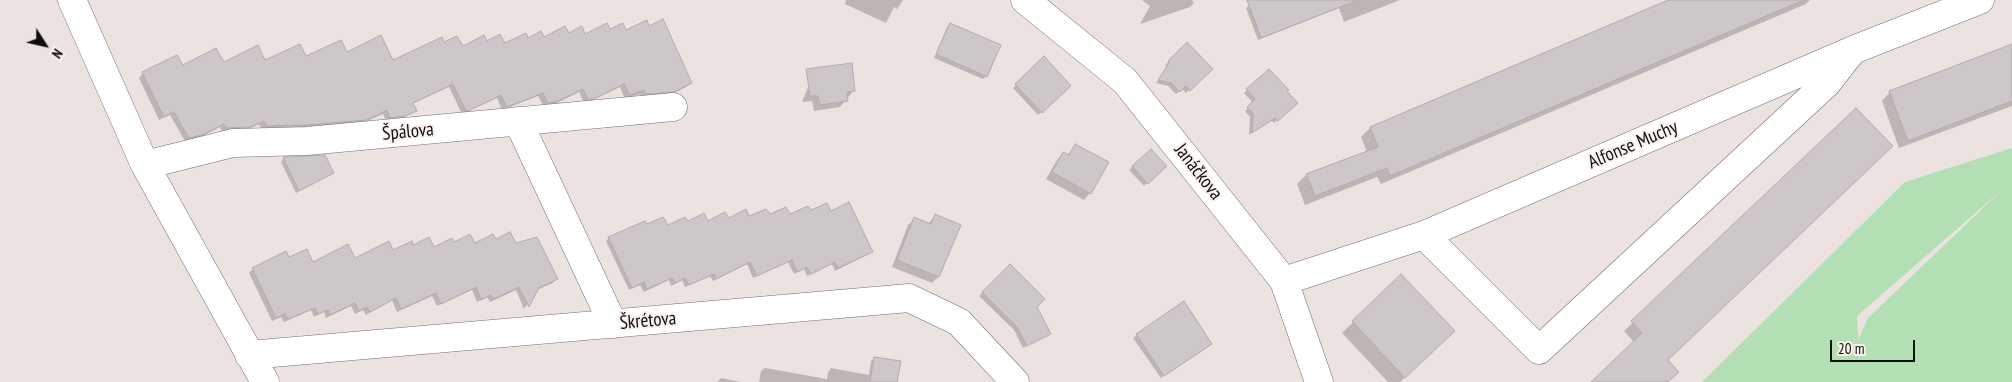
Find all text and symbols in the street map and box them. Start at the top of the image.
north arrow [20,20,70,70]
text: N [48,45,67,62]
street label: Alfonse Muchy [1585,116,1681,174]
street label: Špálova [381,118,435,146]
street label: Janáčkova [1169,139,1227,205]
street label: Škrétova [619,307,677,335]
scale bar [1832,330,1917,362]
text: 20 m [1838,339,1864,358]

